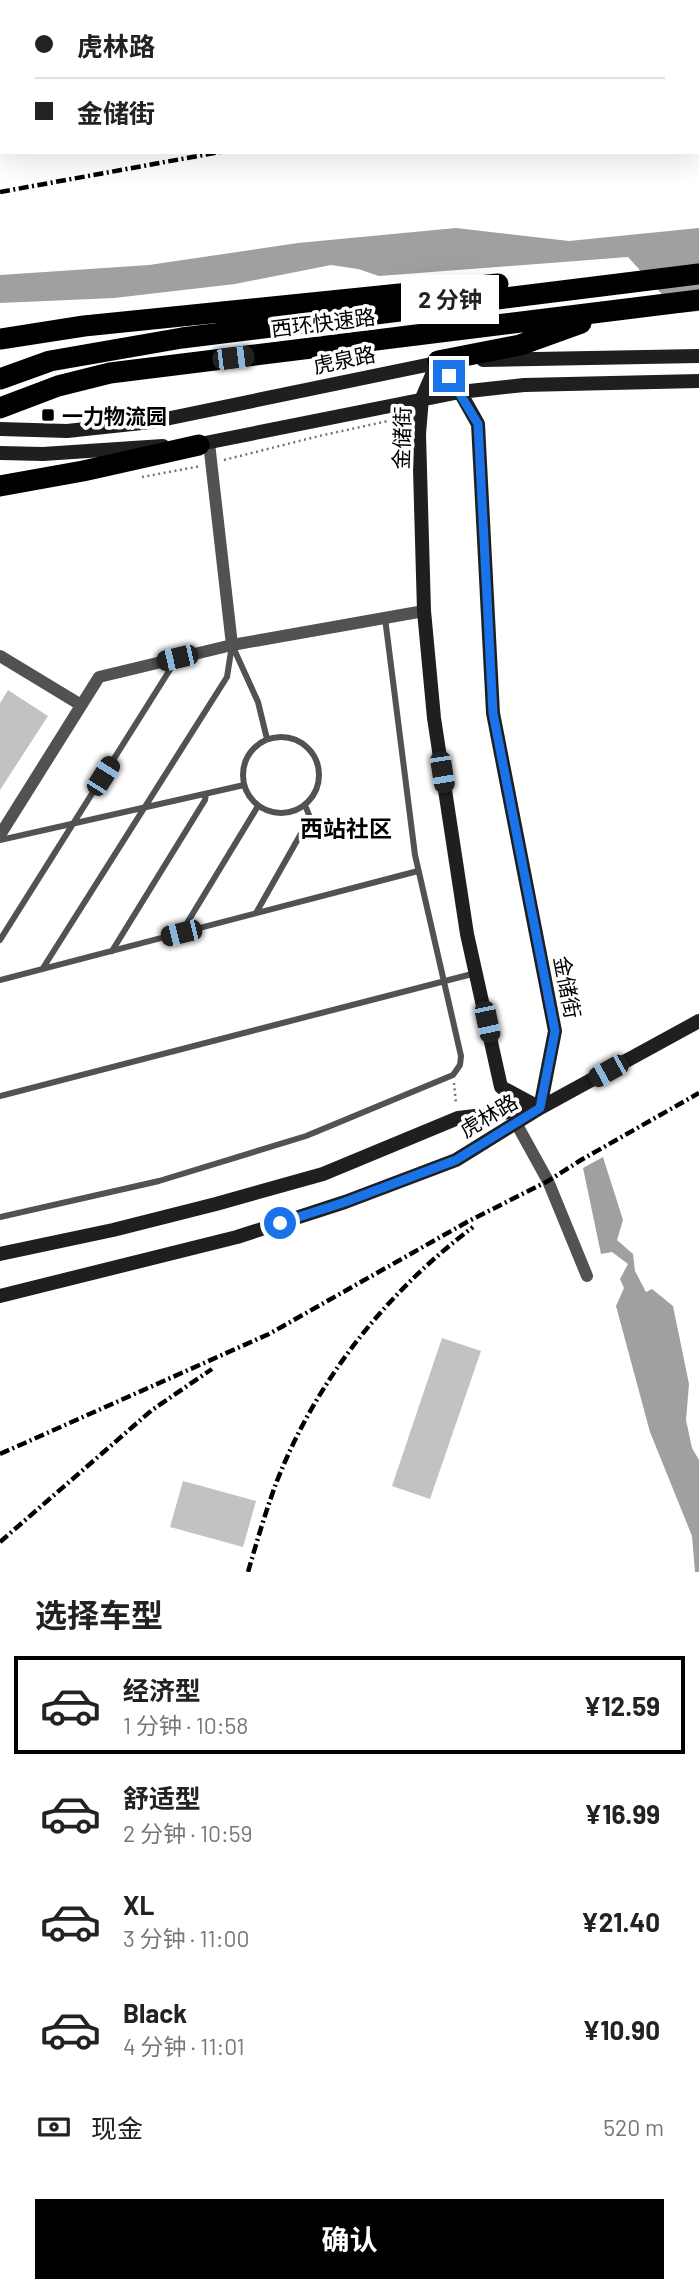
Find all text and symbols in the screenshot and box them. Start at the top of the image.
text: 虎林路 [77,30,155,61]
text: 金储街 [77,97,155,128]
callout: 2 分钟 [400,274,498,324]
text: 2 分钟 [418,285,482,313]
street label: 西环快速路 [269,303,377,341]
street label: 虎泉路 [311,340,377,378]
car [211,345,256,371]
route end [433,360,465,392]
place label: 一力物流园 [62,403,167,428]
street label: 金储街 [387,406,415,470]
marker: 一力物流园 [40,407,56,423]
car [155,643,200,673]
car [429,750,456,794]
car [83,753,124,799]
district label: 西站社区 [300,814,392,842]
car [159,918,204,948]
street label: 金储街 [550,954,586,1020]
car [473,999,502,1045]
car [585,1052,632,1090]
street label: 虎林路 [455,1088,521,1142]
route start [264,1207,296,1239]
text: 选择车型 [35,1595,163,1633]
icon: car [39,1674,102,1737]
text: 经济型 [123,1674,201,1705]
text: ¥12.59 [584,1690,660,1721]
text: 1 分钟 · 10:58 [123,1711,248,1739]
icon: car [39,1782,102,1845]
text: 舒适型 [123,1782,201,1813]
text: ¥16.99 [584,1798,660,1829]
text: 2 分钟 · 10:59 [123,1819,253,1847]
text: XL [123,1889,154,1920]
icon: car [39,1890,102,1953]
text: ¥21.40 [581,1906,660,1937]
text: 3 分钟 · 11:00 [123,1924,249,1952]
text: Black [123,1997,187,2028]
icon: car [39,1998,102,2061]
text: ¥10.90 [582,2014,660,2045]
text: 4 分钟 · 11:01 [123,2032,245,2060]
icon: cash [35,2108,73,2146]
text: 现金 [91,2112,143,2143]
text: 520 m [603,2113,664,2141]
button: 确认 [35,2199,664,2279]

